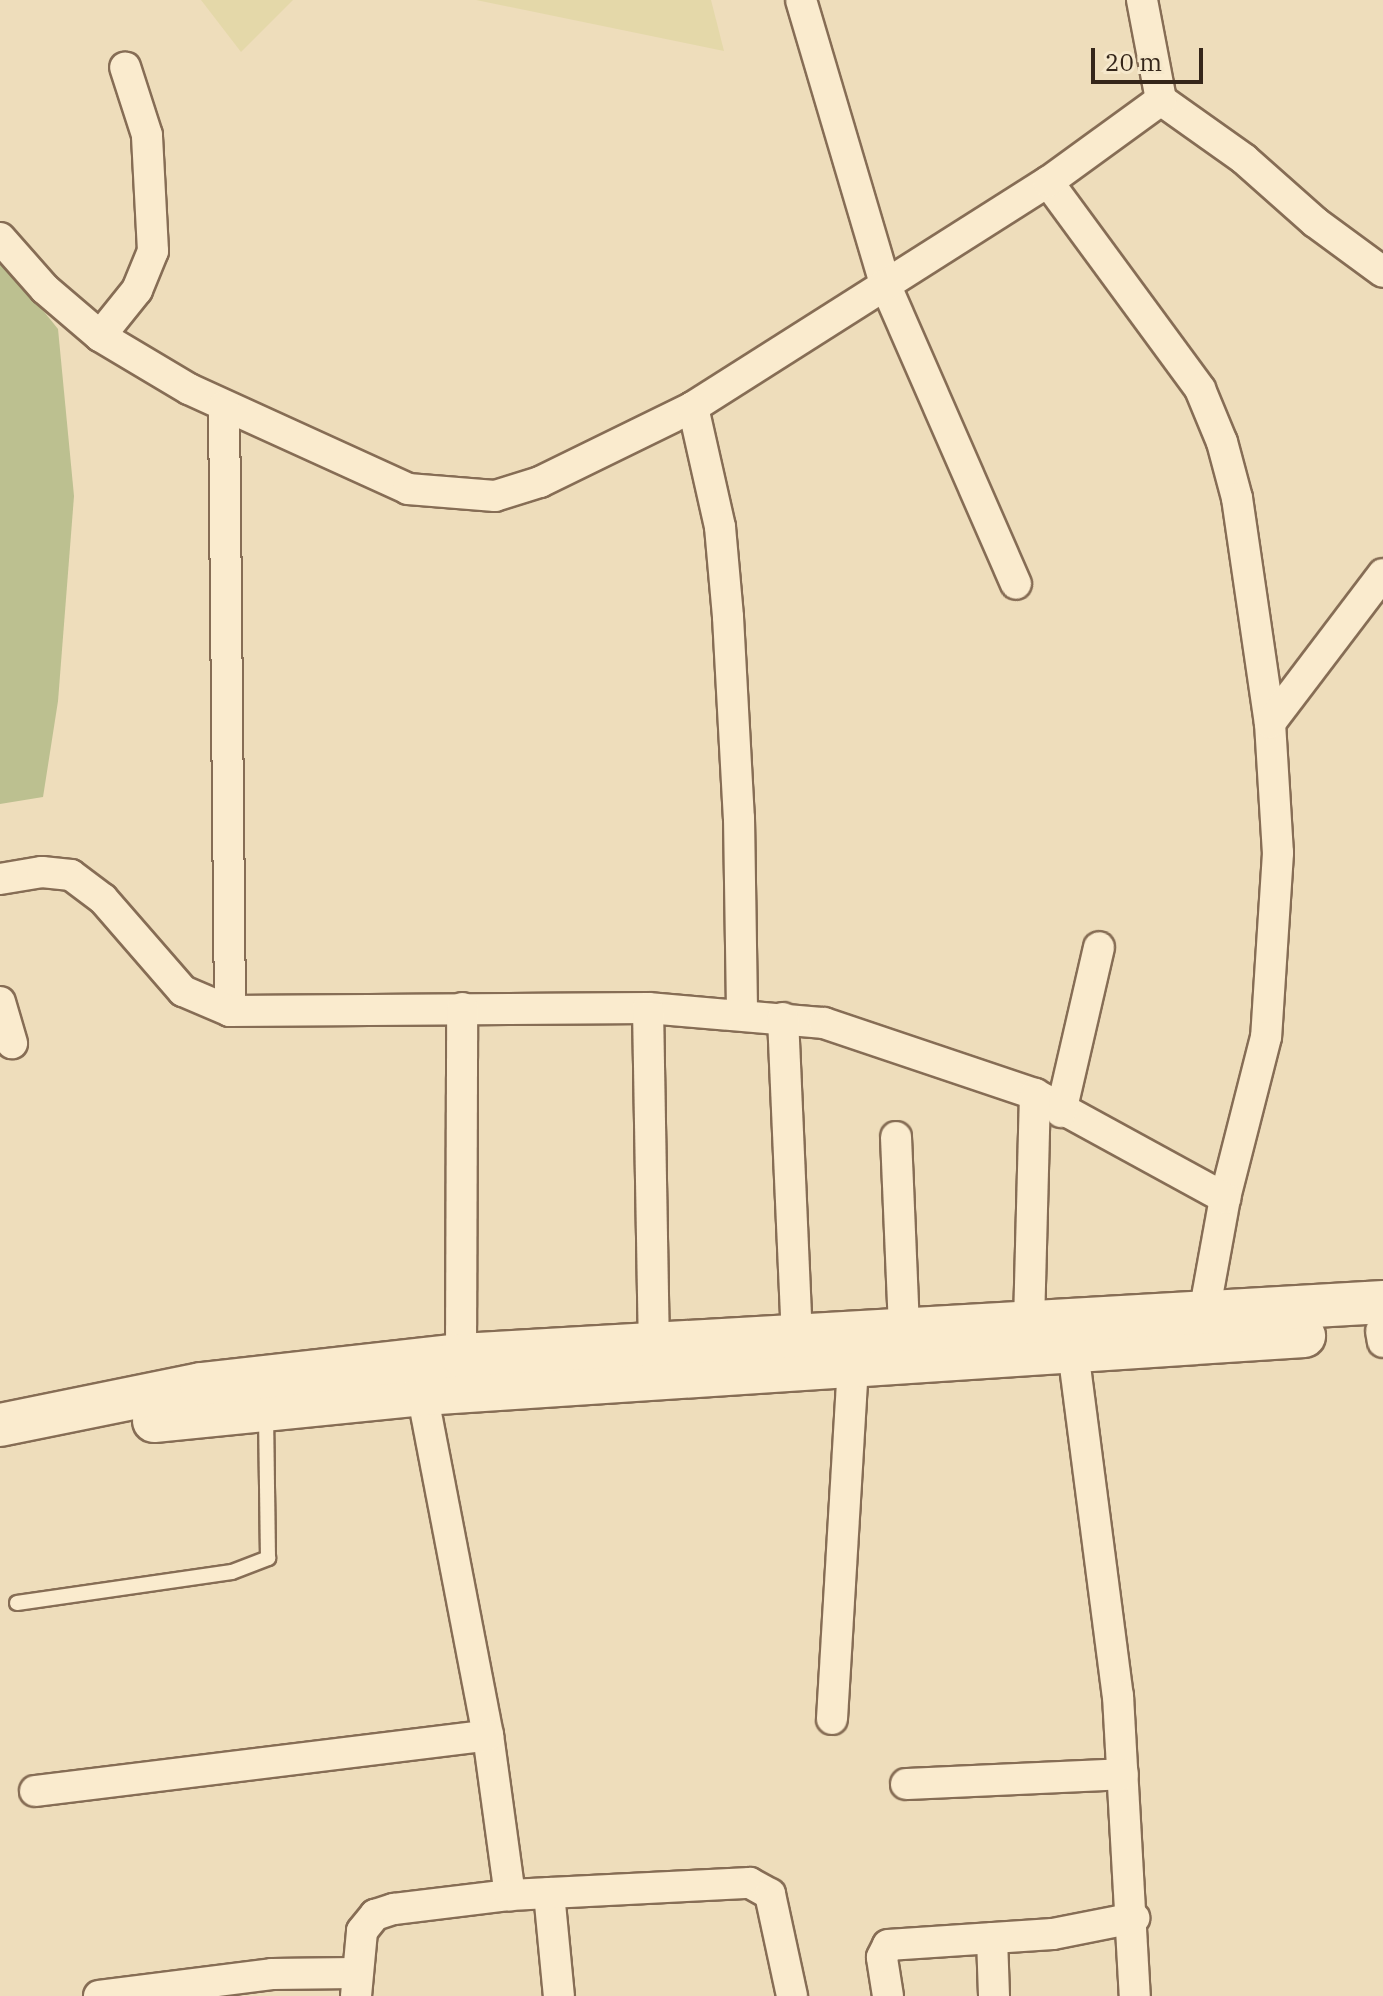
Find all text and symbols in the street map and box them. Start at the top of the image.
scale bar [1095,32,1207,82]
text: 20 m [1105,46,1162,78]

